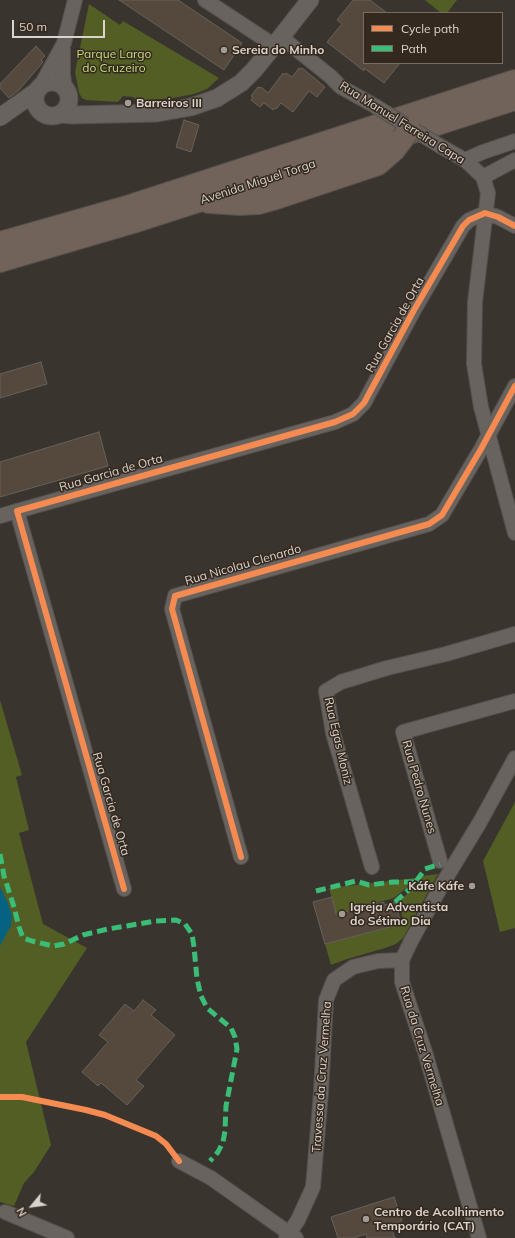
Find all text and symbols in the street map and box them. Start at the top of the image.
scale bar [14,12,107,38]
legend [363,12,503,64]
text: 50 m [19,19,47,34]
text: Cycle path [401,21,459,36]
text: Path [401,41,427,56]
place label: Sereia do Minho [232,43,324,57]
marker: Sereia do Minho [219,45,229,55]
park label: Parque Largo do Cruzeiro [77,47,151,75]
street label: Rua Manuel Ferreira Capa [337,79,467,167]
place label: Barreiros III [136,96,202,110]
marker: Barreiros III [123,98,133,108]
street label: Avenida Miguel Torga [198,157,318,207]
street label: Rua Garcia de Orta [363,275,427,375]
street label: Rua Garcia de Orta [58,451,164,495]
street label: Rua Nicolau Clenardo [183,541,303,589]
street label: Rua Egas Moniz [321,696,355,786]
street label: Rua Pedro Nunes [399,739,439,835]
street label: Rua Garcia de Orta [89,751,133,857]
place label: Káfe Káfe [408,879,464,893]
marker: Káfe Káfe [467,881,477,891]
place label: Igreja Adventista do Sétimo Dia [350,900,448,928]
marker: Igreja Adventista do Sétimo Dia [337,909,347,919]
street label: Rua da Cruz Vermelha [397,984,447,1108]
street label: Travessa da Cruz Vermelha [310,1001,334,1153]
north arrow [12,1186,52,1226]
text: N [13,1205,30,1219]
place label: Centro de Acolhimento Temporário (CAT) [374,1205,504,1233]
marker: Centro de Acolhimento Temporário (CAT) [361,1214,371,1224]

